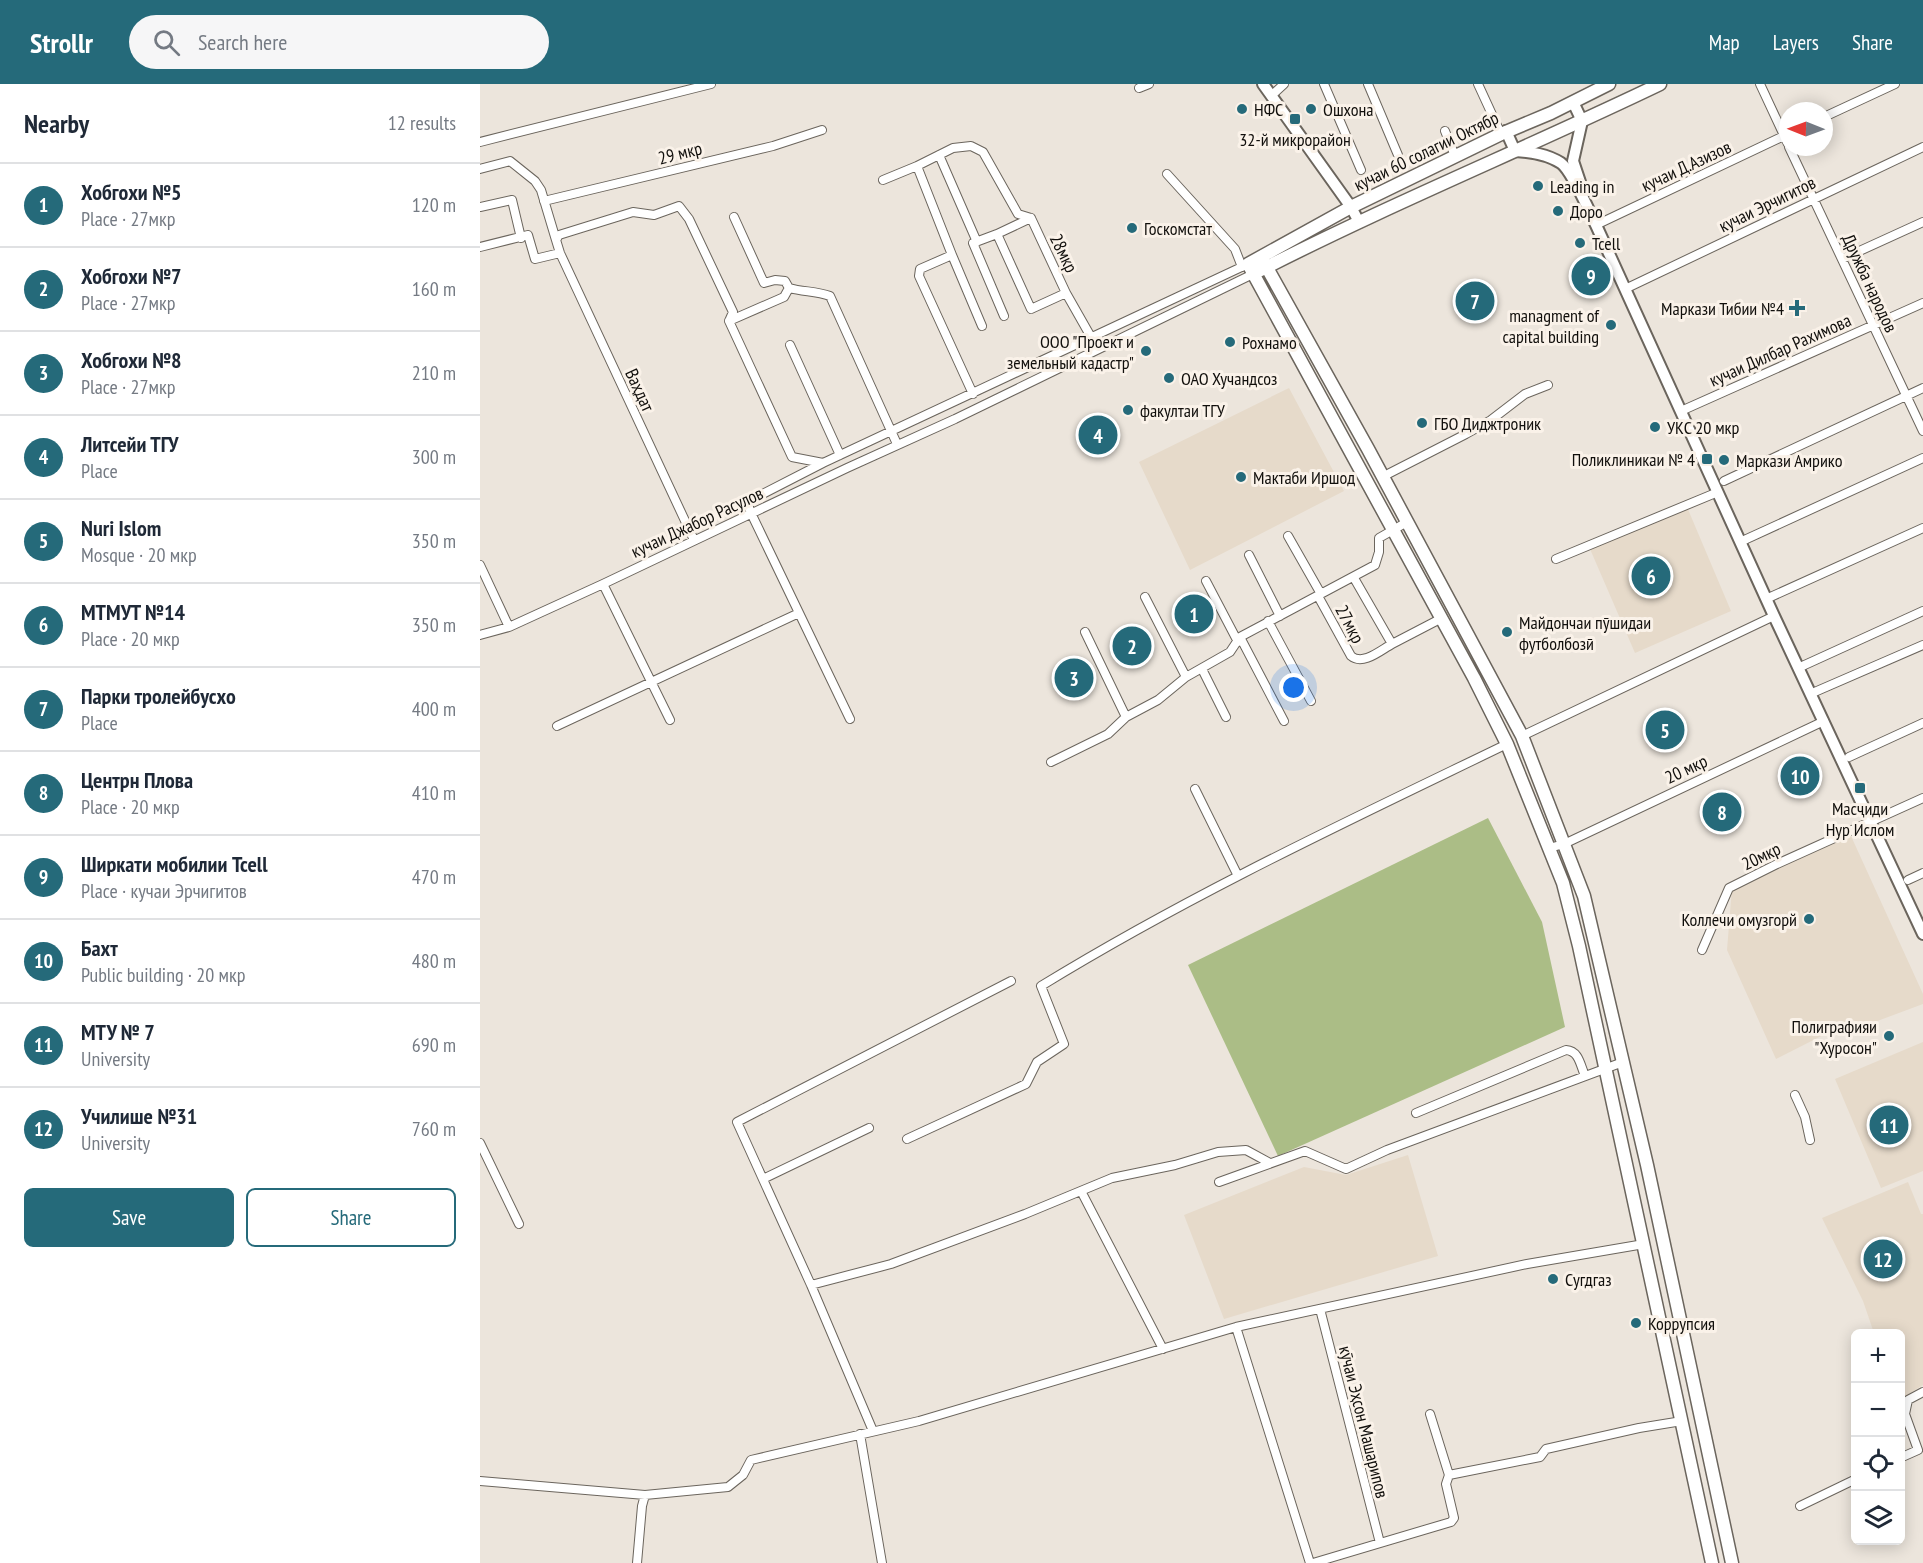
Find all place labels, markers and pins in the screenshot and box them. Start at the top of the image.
place label: НФС [1254,98,1283,121]
place label: Ошхона [1323,98,1374,121]
marker: НФС [1235,102,1249,116]
marker: Ошхона [1304,102,1318,116]
marker: 32-й микрорайон [1288,112,1302,126]
place label: 32-й микрорайон [1239,128,1351,151]
place label: Leading in [1550,175,1614,198]
marker: Leading in [1531,179,1545,193]
place label: Доро [1570,200,1603,223]
marker: Доро [1551,204,1565,218]
place label: Госкомстат [1144,217,1212,240]
marker: Госкомстат [1125,221,1139,235]
place label: Tcell [1592,232,1621,255]
marker: Tcell [1573,236,1587,250]
pin: 9 [1572,254,1610,298]
pin: 7 [1456,278,1494,324]
place label: Маркази Тибии №4 [1661,297,1784,320]
marker: Маркази Тибии №4 [1788,299,1806,317]
place label: managment of capital building [1502,304,1600,348]
marker: managment of capital building [1604,318,1618,332]
place label: ООО "Проект и земельный кадастр" [1007,330,1134,374]
place label: Рохнамо [1242,331,1297,354]
marker: Рохнамо [1223,335,1237,349]
marker: ООО "Проект и земельный кадастр" [1139,344,1153,358]
place label: ОАО Хучандсоз [1181,367,1277,390]
marker: ОАО Хучандсоз [1162,371,1176,385]
place label: факултаи ТГУ [1140,399,1226,422]
marker: факултаи ТГУ [1121,403,1135,417]
pin: 4 [1078,412,1118,458]
place label: ГБО Диджтроник [1434,412,1541,435]
marker: ГБО Диджтроник [1415,416,1429,430]
place label: УКС 20 мкр [1667,416,1740,439]
marker: УКС 20 мкр [1648,420,1662,434]
place label: Поликлиникаи № 4 [1572,448,1695,471]
place label: Маркази Амрико [1736,449,1843,472]
marker: Поликлиникаи № 4 [1700,452,1714,466]
marker: Маркази Амрико [1717,453,1731,467]
place label: Мактаби Иршод [1253,466,1355,489]
marker: Мактаби Иршод [1234,470,1248,484]
pin: 6 [1632,554,1670,598]
pin: 1 [1174,592,1214,636]
place label: Майдончаи пӯшидаи футболбозӣ [1519,611,1651,655]
pin: 2 [1112,624,1152,668]
marker: Майдончаи пӯшидаи футболбозӣ [1500,625,1514,639]
pin: 3 [1054,656,1094,700]
pin: 5 [1646,708,1684,752]
pin: 10 [1780,754,1820,798]
marker: Масҷиди Нур Ислом [1853,781,1867,795]
pin: 8 [1702,790,1742,834]
place label: Масҷиди Нур Ислом [1826,797,1894,841]
place label: Коллечи омузгорй [1681,908,1797,931]
marker: Коллечи омузгорй [1802,912,1816,926]
place label: Полиграфияи "Хуросон" [1792,1015,1877,1059]
marker: Полиграфияи "Хуросон" [1882,1029,1896,1043]
pin: 11 [1870,1102,1908,1148]
pin: 12 [1864,1236,1902,1282]
place label: Сугдгаз [1565,1268,1612,1291]
marker: Сугдгаз [1546,1272,1560,1286]
place label: Коррупсия [1648,1312,1715,1335]
marker: Коррупсия [1629,1316,1643,1330]

